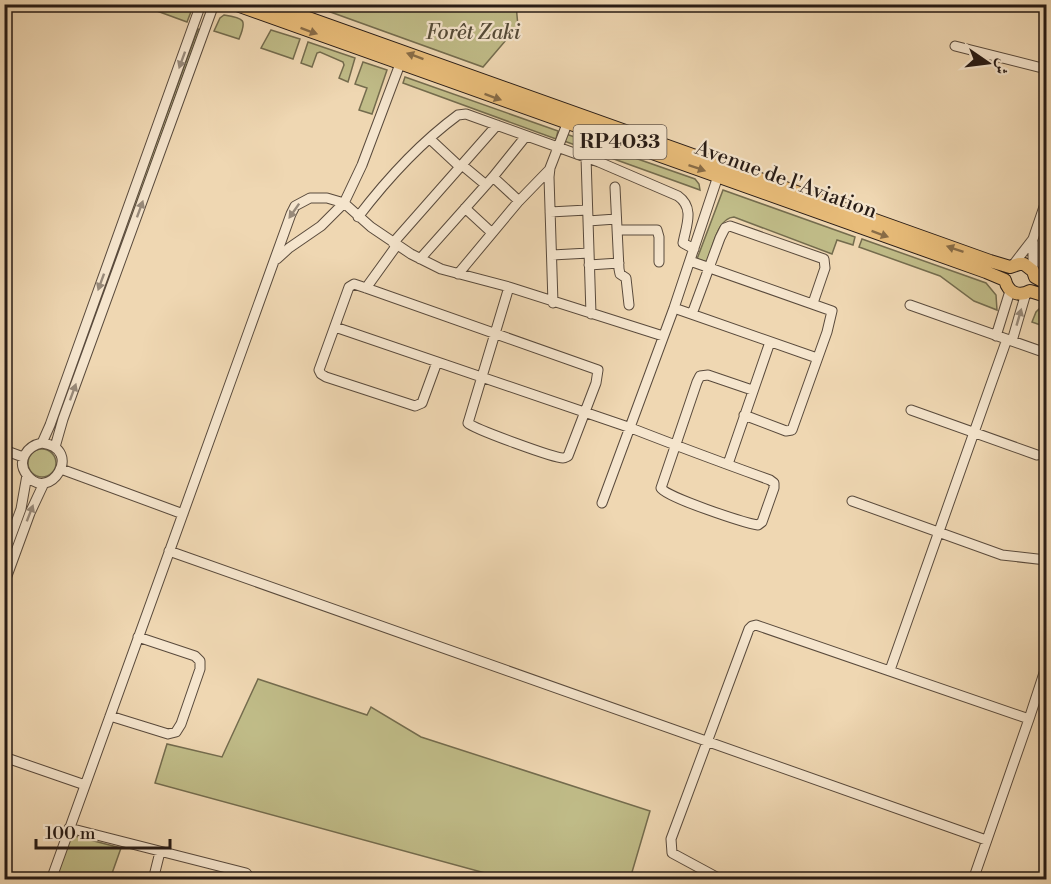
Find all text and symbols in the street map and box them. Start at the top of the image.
park label: Forêt Zaki [425,20,521,46]
one-way arrow [300,27,318,37]
north arrow [958,33,1018,93]
one-way arrow [176,51,186,69]
one-way arrow [406,51,424,61]
text: ش [990,56,1013,77]
one-way arrow [484,92,502,102]
road number: RP4033 [574,125,666,159]
street label: Avenue de l'Aviation [691,135,881,225]
one-way arrow [688,164,706,174]
one-way arrow [135,199,145,217]
one-way arrow [289,203,301,219]
one-way arrow [871,229,889,239]
one-way arrow [946,243,964,253]
one-way arrow [96,274,106,292]
one-way arrow [1015,308,1024,326]
one-way arrow [69,383,78,401]
one-way arrow [25,503,35,521]
scale bar [36,812,170,850]
text: 100 m [45,822,96,845]

